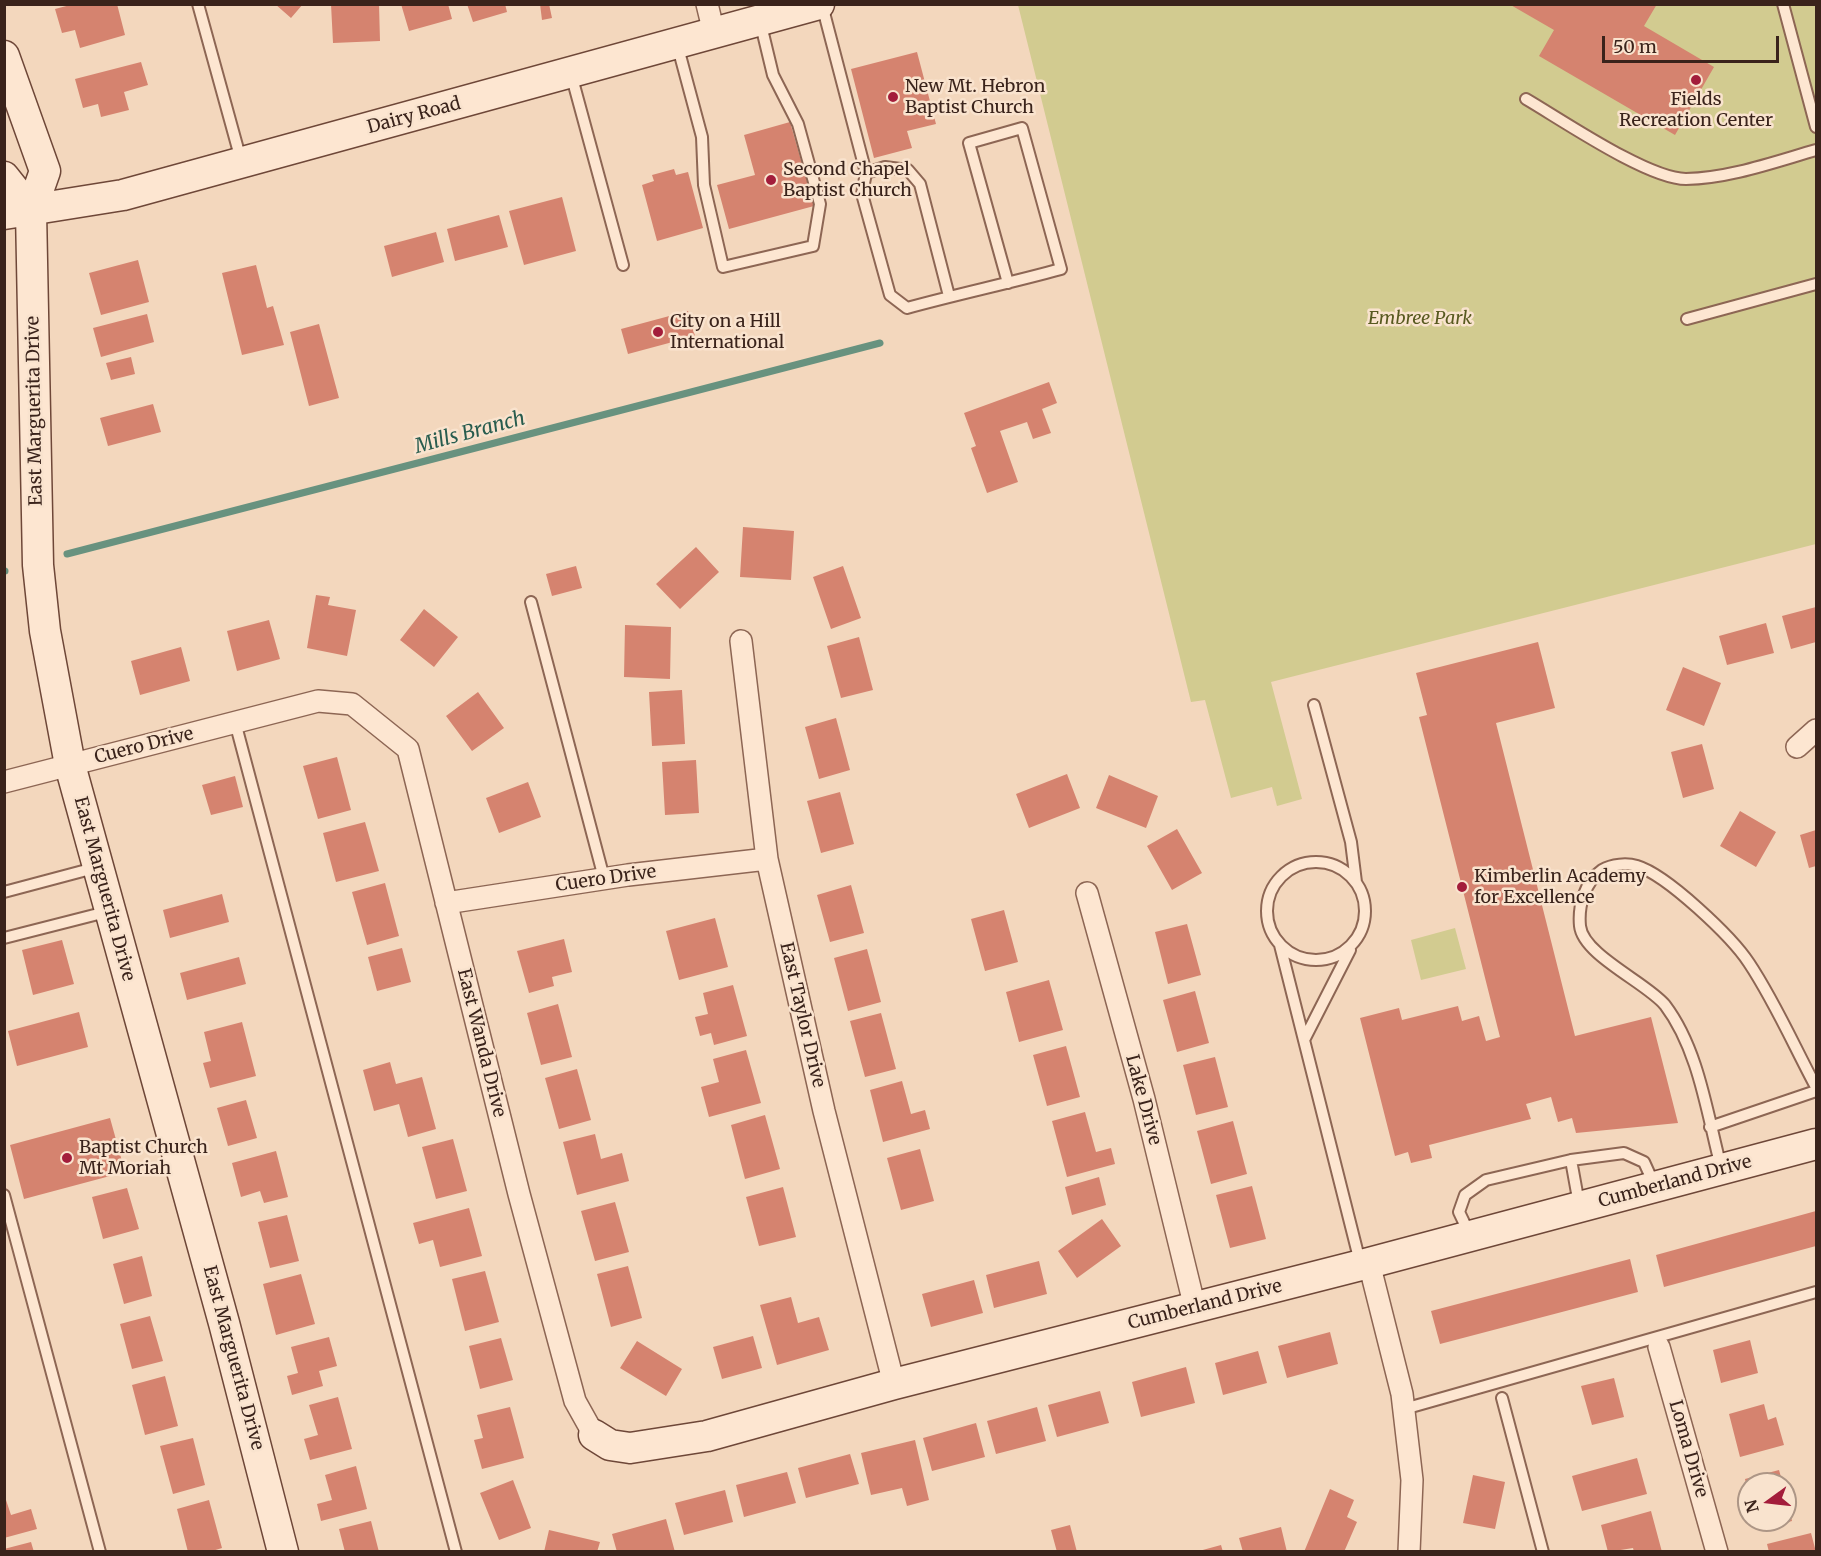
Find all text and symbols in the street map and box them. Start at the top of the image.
scale bar [1605,24,1782,62]
text: 50 m [1613,35,1657,58]
marker: Fields Recreation Center [1689,73,1703,87]
place label: New Mt. Hebron Baptist Church [905,76,1045,118]
place label: Fields Recreation Center [1619,89,1773,132]
marker: New Mt. Hebron Baptist Church [886,90,900,104]
street label: Dairy Road [365,93,463,139]
place label: Second Chapel Baptist Church [783,159,912,201]
marker: Second Chapel Baptist Church [764,173,778,187]
park label: Embree Park [1368,308,1472,330]
place label: City on a Hill International [670,311,784,354]
street label: East Marguerita Drive [23,316,47,506]
marker: City on a Hill International [651,325,665,339]
water label: Mills Branch [412,407,528,459]
street label: Cuero Drive [92,723,196,769]
street label: East Marguerita Drive [69,794,139,984]
street label: Cuero Drive [554,861,658,897]
place label: Kimberlin Academy for Excellence [1474,866,1646,908]
marker: Kimberlin Academy for Excellence [1455,880,1469,894]
street label: East Taylor Drive [775,940,829,1090]
street label: East Wanda Drive [452,966,510,1120]
street label: Lake Drive [1121,1052,1165,1148]
place label: Baptist Church Mt Moriah [79,1137,208,1180]
marker: Baptist Church Mt Moriah [60,1151,74,1165]
street label: Cumberland Drive [1596,1151,1754,1213]
street label: East Marguerita Drive [198,1263,268,1453]
street label: Cumberland Drive [1126,1275,1284,1335]
street label: Loma Drive [1664,1398,1712,1500]
north arrow [1737,1472,1797,1532]
text: N [1740,1497,1763,1515]

